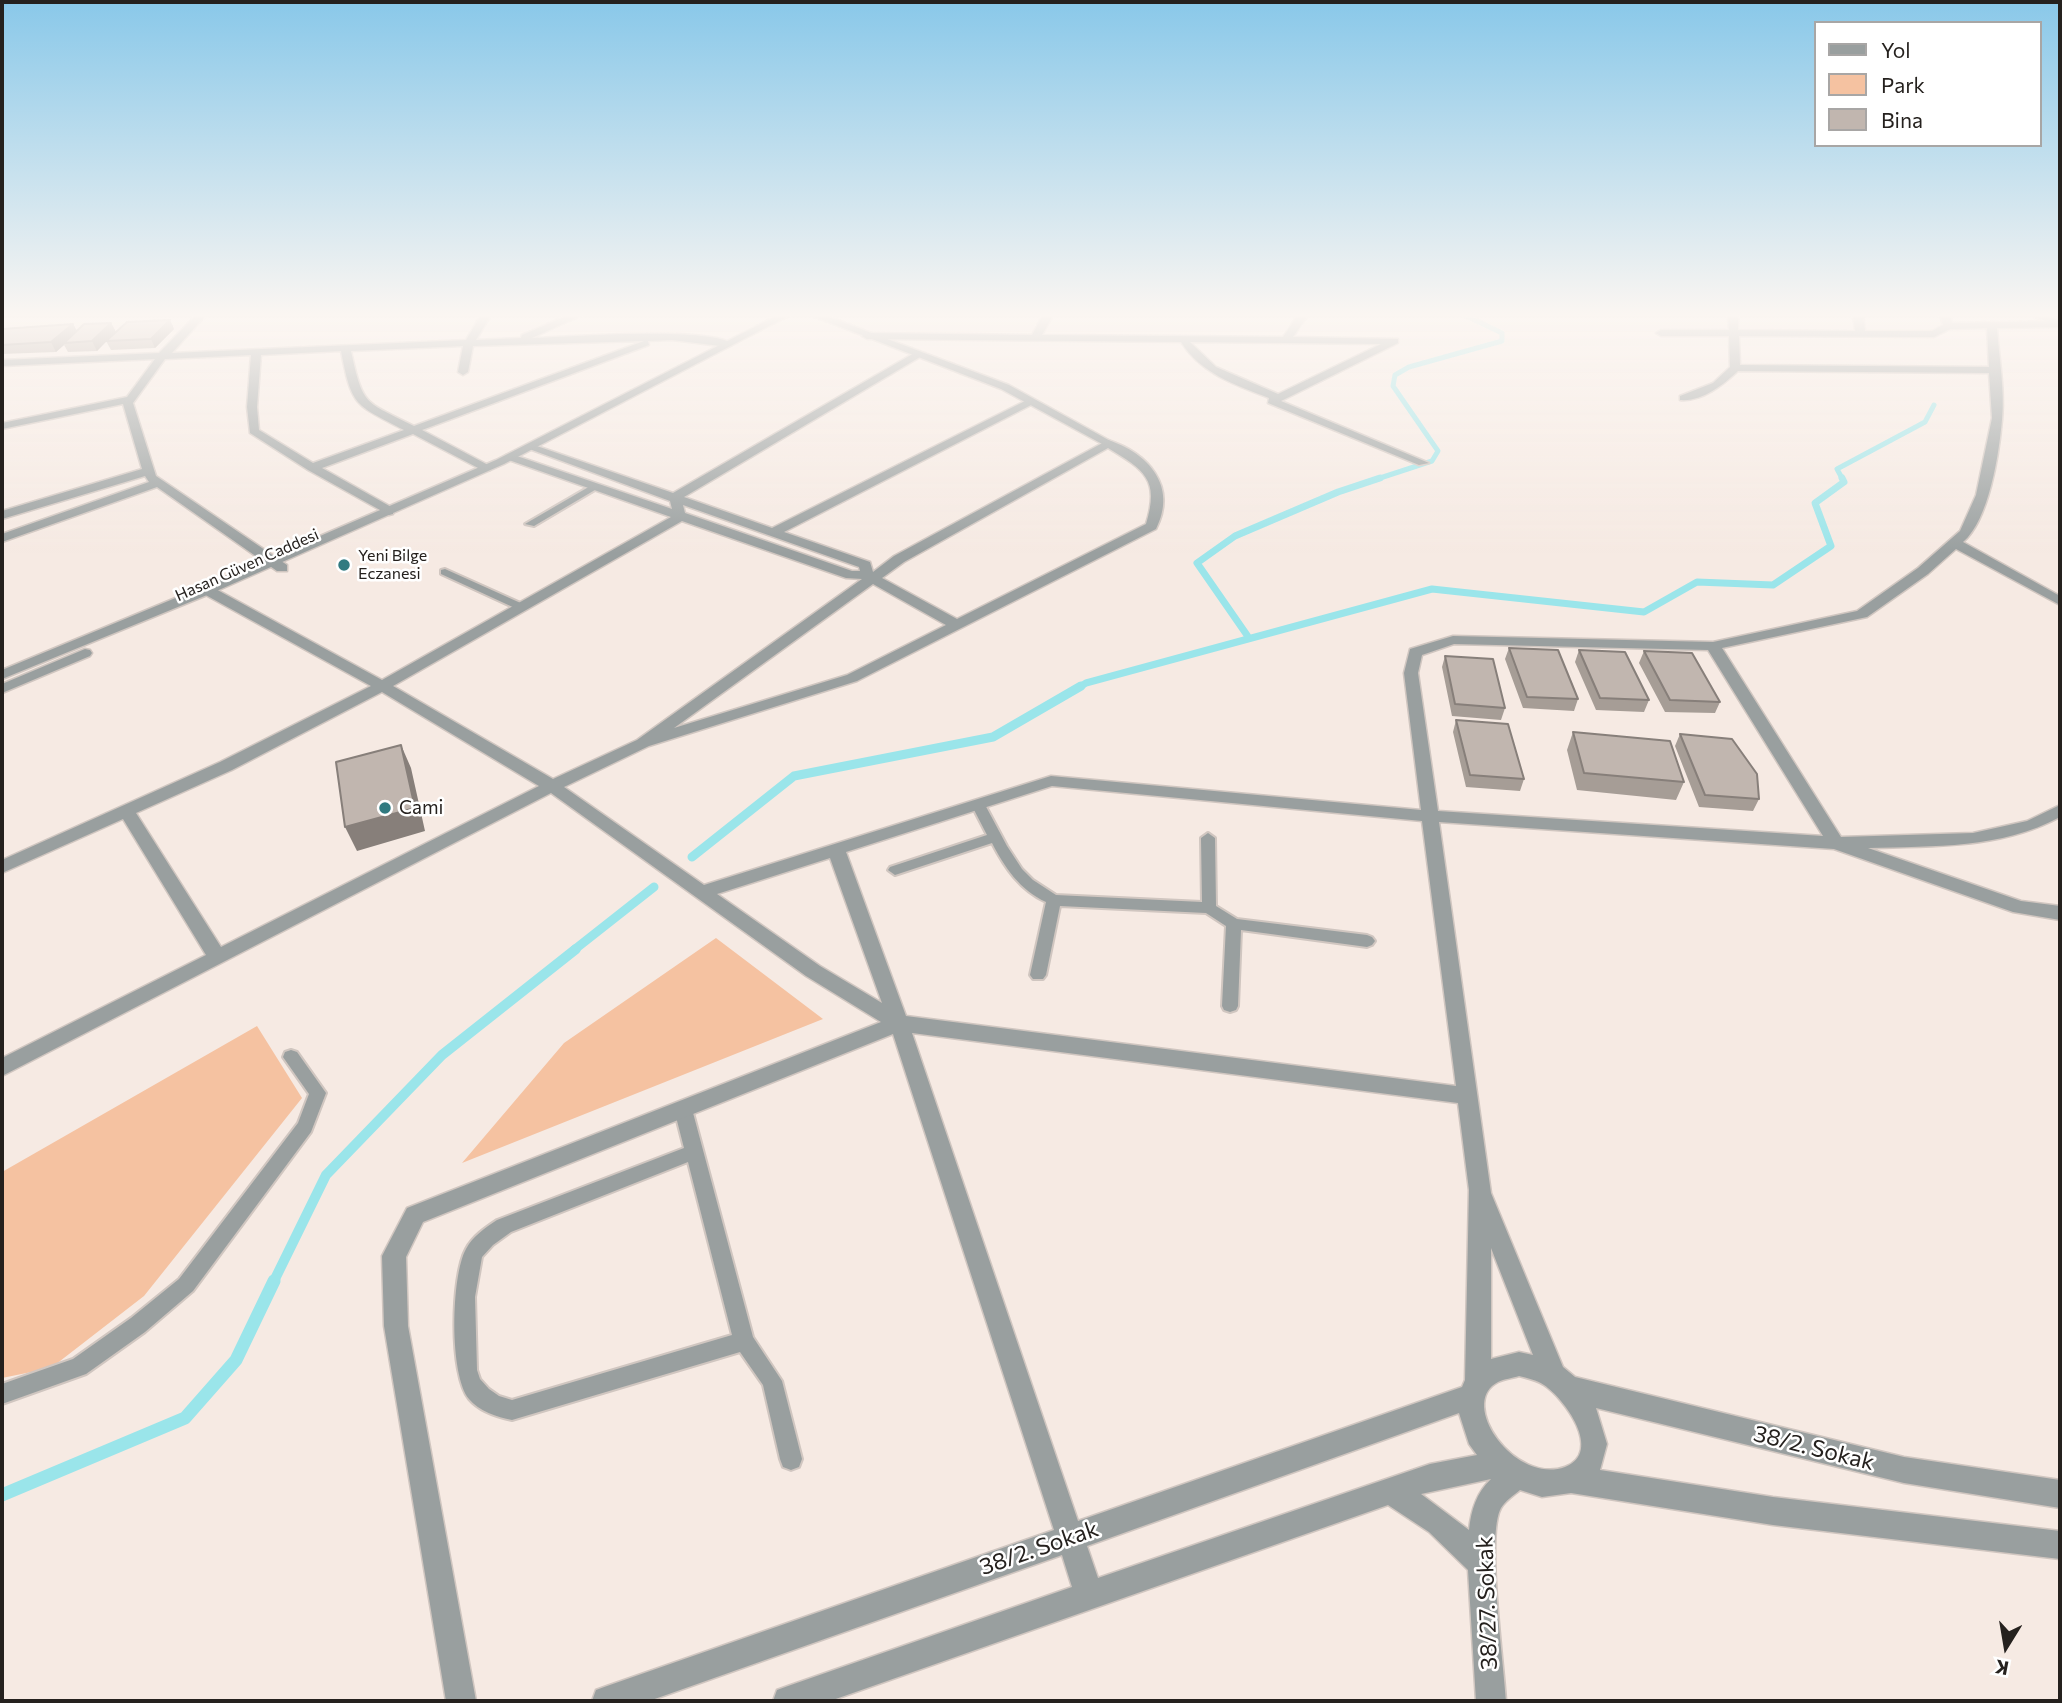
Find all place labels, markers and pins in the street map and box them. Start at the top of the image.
place label: Yeni Bilge Eczanesi [358,546,427,584]
marker: Yeni Bilge Eczanesi [336,557,352,573]
place label: Cami [399,797,443,819]
marker: Cami [377,800,393,816]

